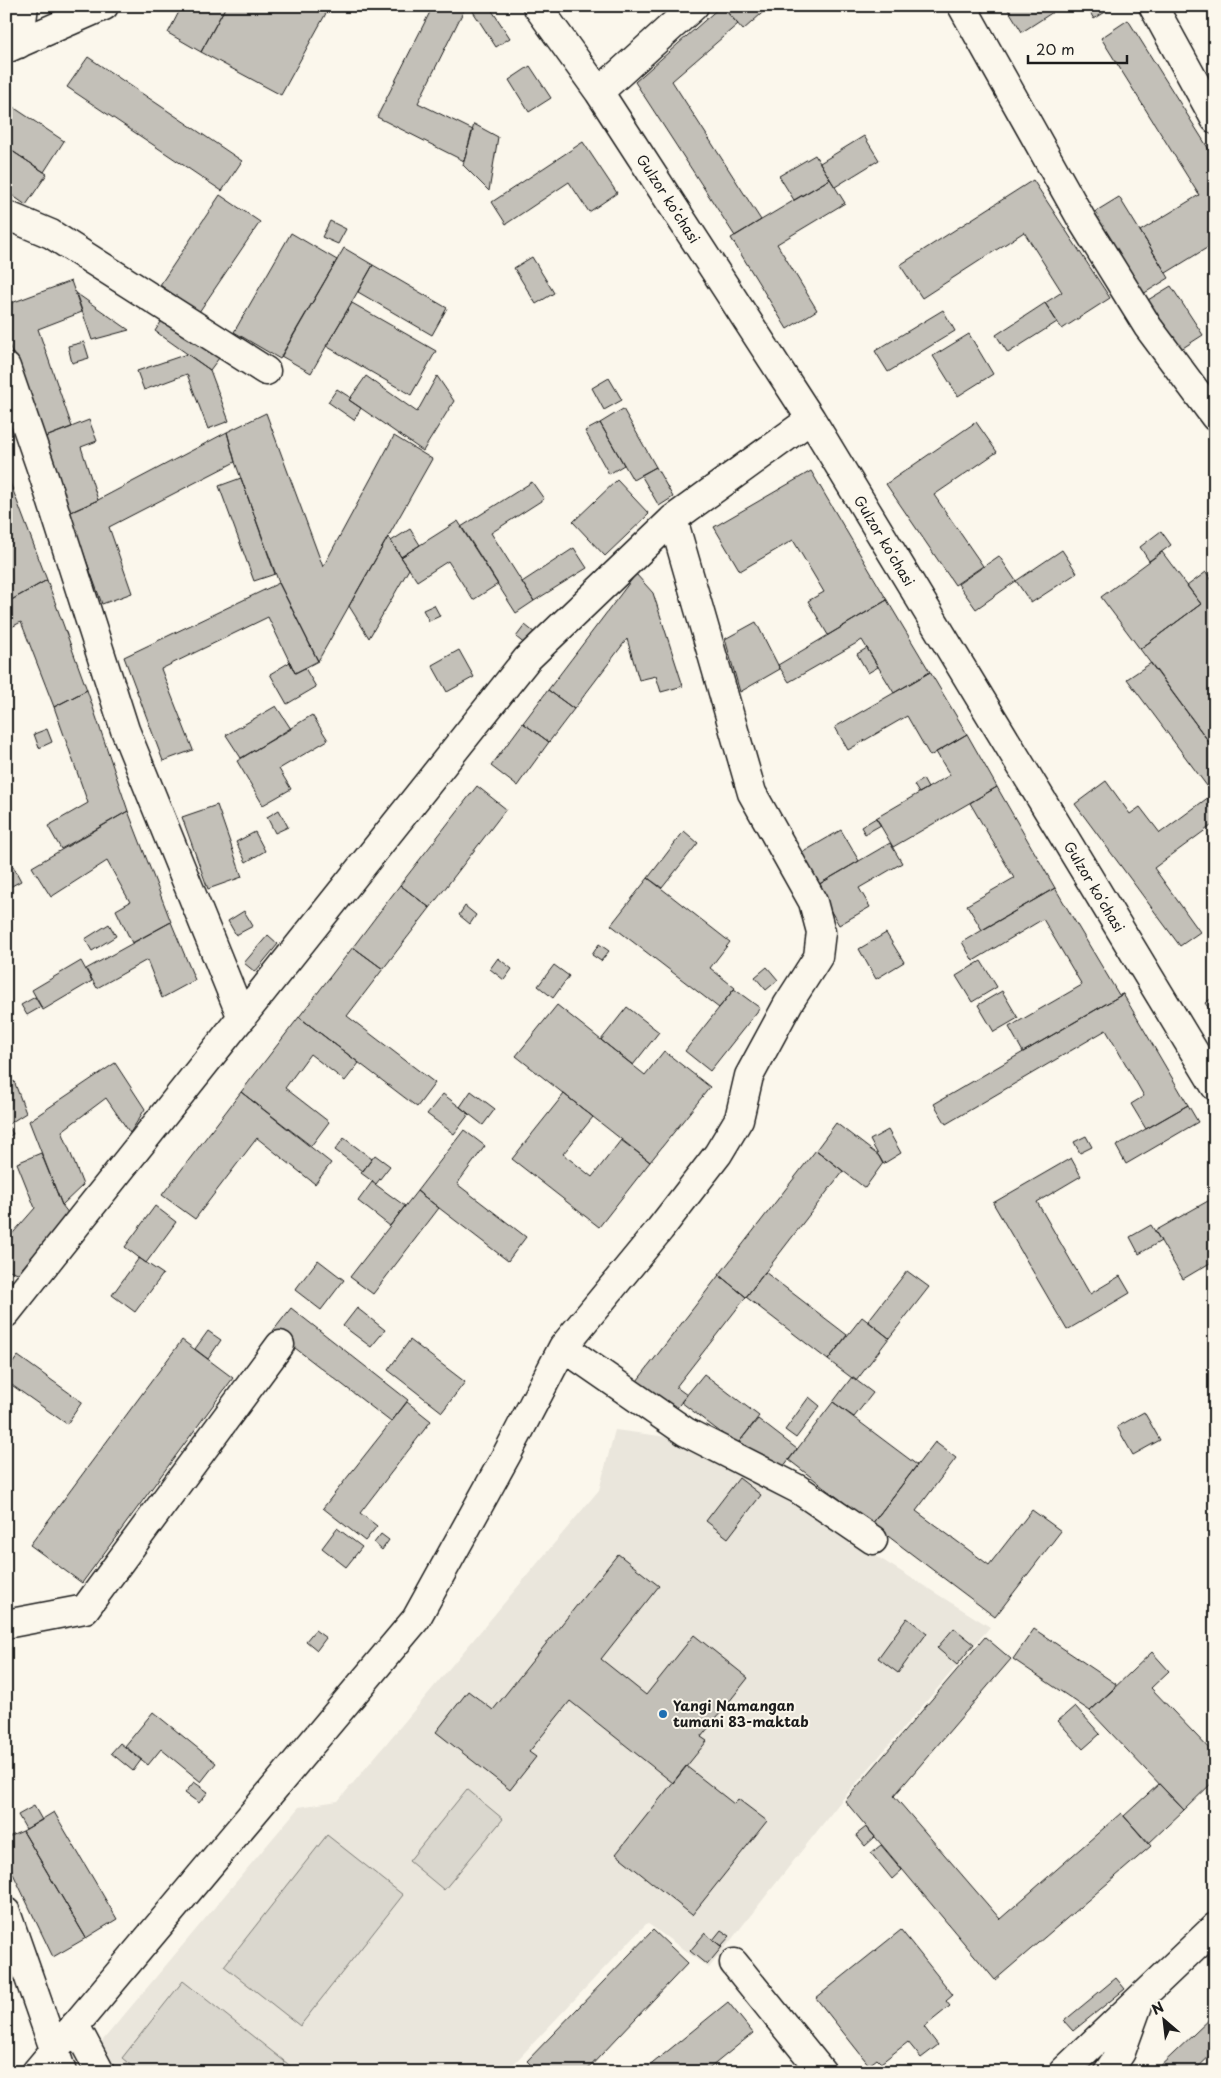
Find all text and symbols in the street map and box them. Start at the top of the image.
scale bar [1028,32,1127,64]
text: 20 m [1036,37,1075,60]
street label: Gulzor koʻchasi [632,150,705,247]
street label: Gulzor koʻchasi [849,491,920,590]
street label: Gulzor koʻchasi [1059,837,1130,936]
place label: Yangi Namangan tumani 83-maktab [673,1695,809,1732]
marker: Yangi Namangan tumani 83-maktab [657,1708,669,1720]
north arrow [1138,1996,1188,2046]
text: N [1148,1996,1167,2020]

